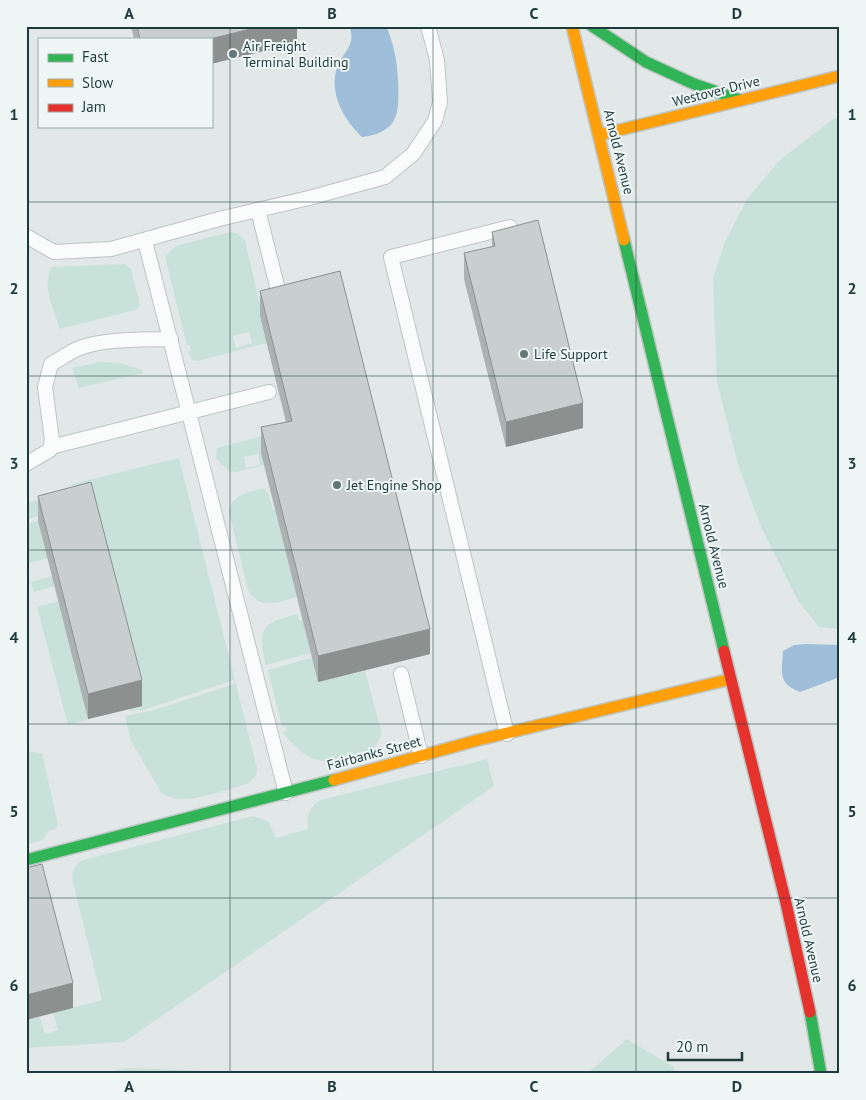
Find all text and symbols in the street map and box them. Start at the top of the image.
text: A [124,3,134,23]
text: B [327,3,337,23]
text: C [530,3,539,23]
text: D [732,3,742,23]
place label: Air Freight Terminal Building [243,37,348,71]
legend [38,38,212,128]
text: Fast [82,47,109,66]
marker: Air Freight Terminal Building [227,48,239,60]
street label: Westover Drive [670,71,762,111]
text: Slow [82,73,113,92]
text: Jam [81,97,106,116]
text: 1 [9,104,19,124]
text: 1 [847,104,857,124]
street label: Arnold Avenue [600,108,638,196]
text: 2 [9,278,19,298]
text: 2 [847,278,857,298]
place label: Life Support [534,345,608,363]
marker: Life Support [518,348,530,360]
text: 3 [9,453,19,473]
text: 3 [847,453,857,473]
place label: Jet Engine Shop [346,476,442,494]
marker: Jet Engine Shop [331,479,343,491]
street label: Arnold Avenue [695,502,733,590]
text: 4 [9,627,19,647]
text: 4 [847,627,857,647]
street label: Fairbanks Street [325,732,423,774]
text: 5 [9,801,19,821]
text: 5 [847,801,857,821]
street label: Arnold Avenue [790,896,828,984]
text: 6 [9,975,19,995]
text: 6 [847,975,857,995]
scale bar [668,1030,742,1062]
text: 20 m [676,1037,709,1056]
text: A [124,1076,134,1096]
text: B [327,1076,337,1096]
text: C [530,1076,539,1096]
text: D [732,1076,742,1096]

